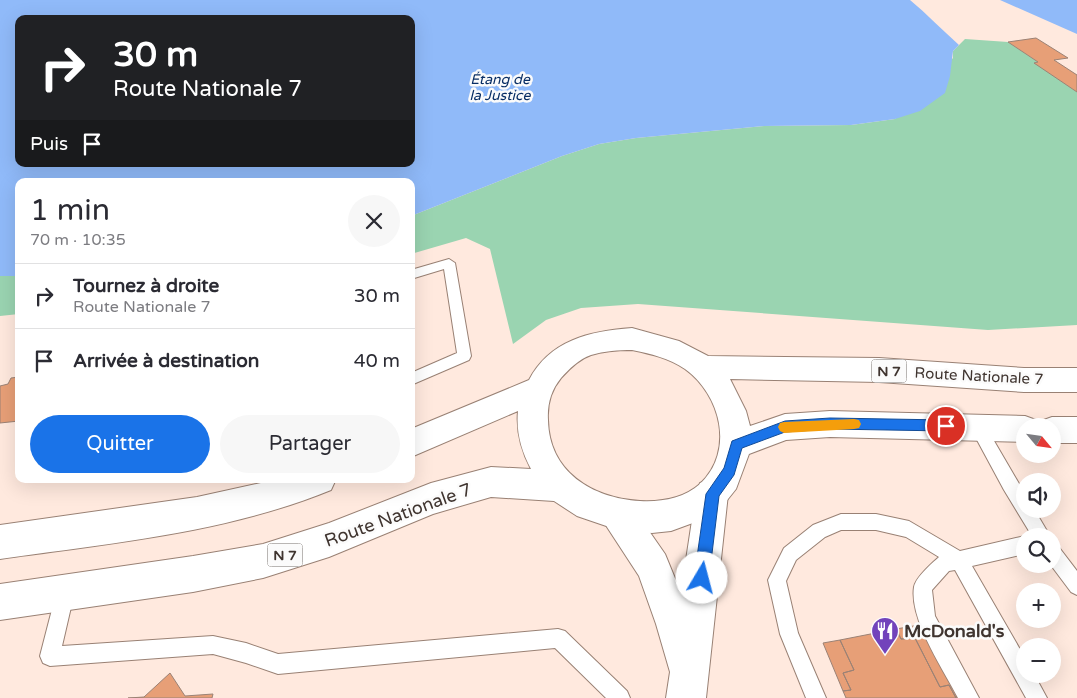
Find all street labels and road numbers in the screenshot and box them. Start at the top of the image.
road number: N 7 [872,360,906,382]
street label: Route Nationale 7 [914,364,1044,388]
street label: Route Nationale 7 [322,478,474,552]
road number: N 7 [268,544,302,566]

